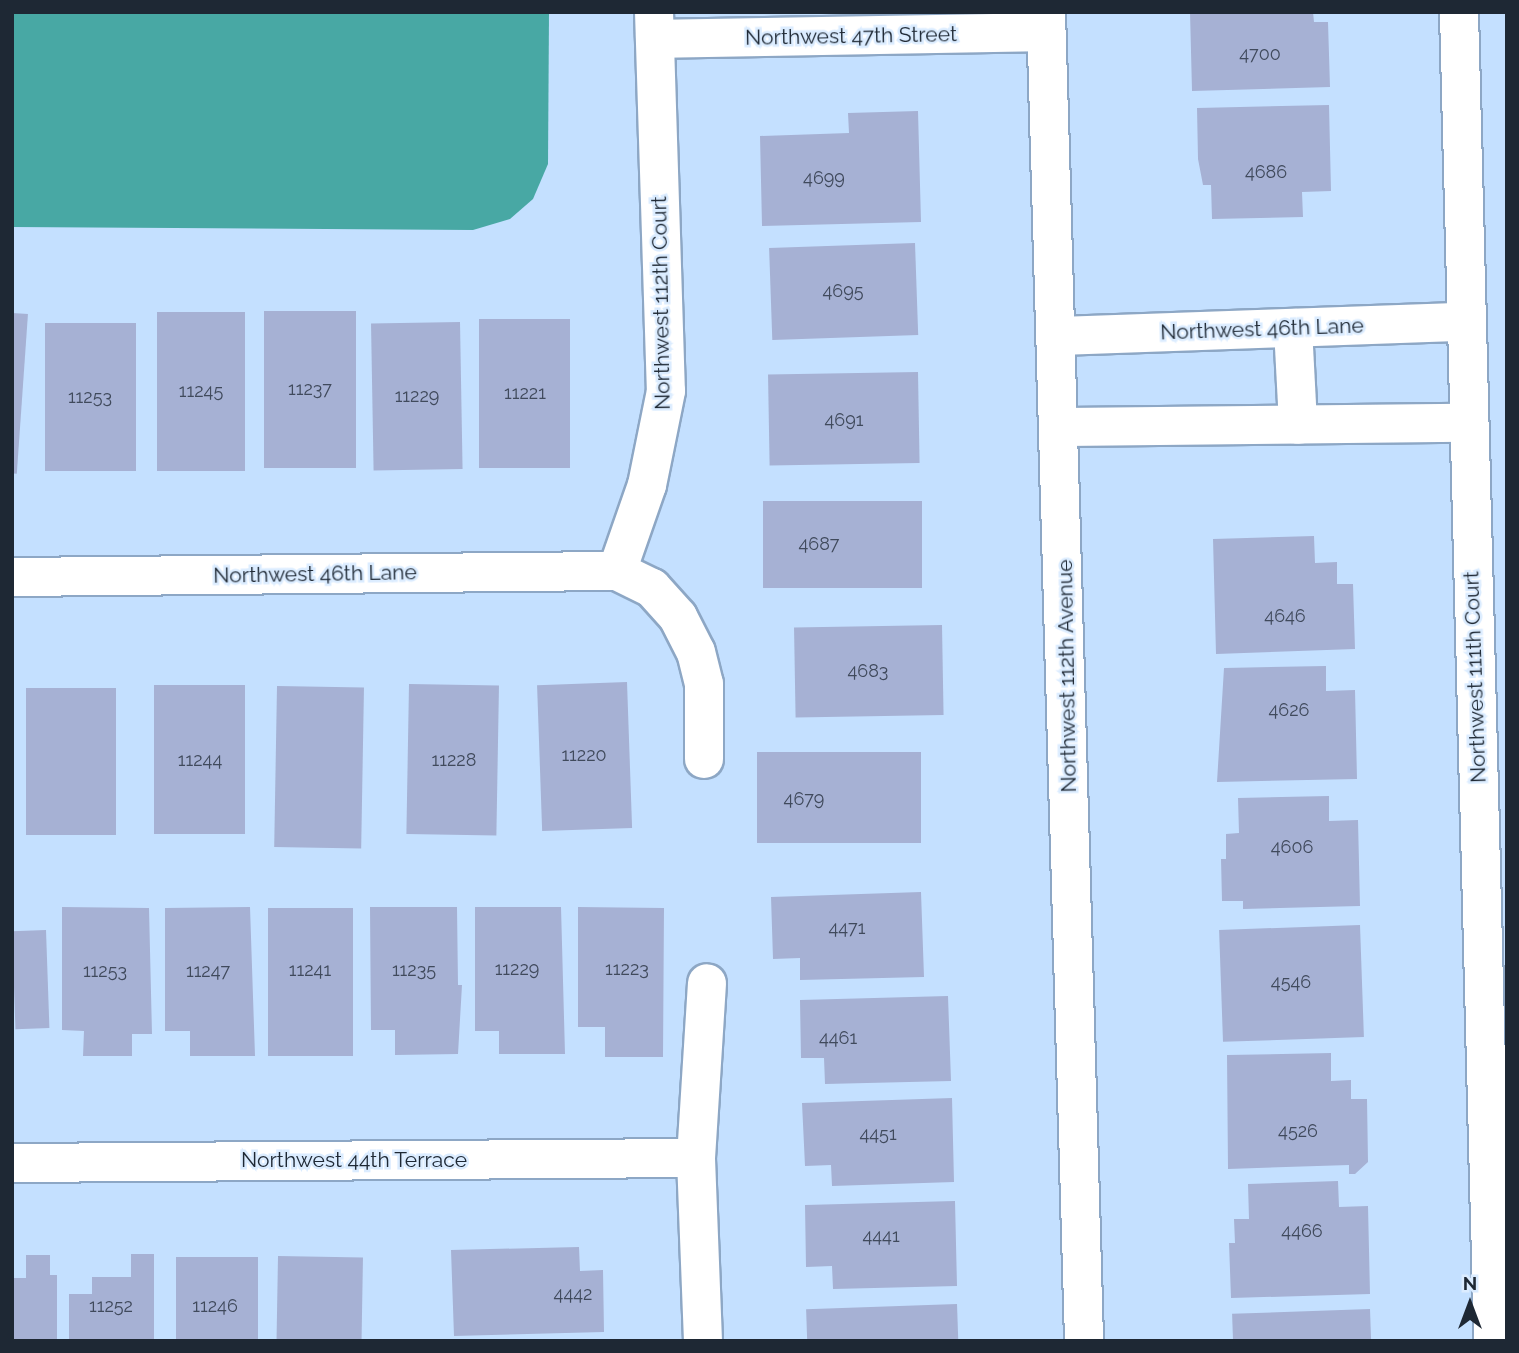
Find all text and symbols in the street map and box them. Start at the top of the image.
street label: Northwest 47th Street [745,22,957,50]
house number: 4700 [1239,43,1281,65]
house number: 4686 [1245,161,1287,183]
house number: 4699 [803,167,845,189]
street label: Northwest 112th Court [647,196,675,410]
house number: 4695 [822,280,864,302]
street label: Northwest 46th Lane [1160,313,1364,345]
house number: 11237 [288,378,332,400]
house number: 11245 [179,380,223,402]
house number: 11221 [504,382,546,404]
house number: 11229 [395,385,439,407]
house number: 11253 [68,386,112,408]
house number: 4691 [825,409,863,431]
house number: 4687 [799,533,839,555]
street label: Northwest 112th Avenue [1052,559,1082,793]
street label: Northwest 46th Lane [213,560,417,588]
street label: Northwest 111th Court [1459,571,1491,783]
house number: 4646 [1264,605,1306,627]
house number: 4683 [848,660,888,682]
house number: 4626 [1269,699,1309,721]
house number: 11220 [561,744,607,766]
house number: 11244 [178,749,222,771]
house number: 11228 [432,749,476,771]
house number: 4679 [784,788,824,810]
house number: 4606 [1271,836,1313,858]
house number: 4471 [829,917,865,939]
house number: 11229 [495,958,539,980]
house number: 11223 [605,958,649,980]
house number: 11241 [289,959,331,981]
house number: 11235 [392,959,436,981]
house number: 11253 [83,960,127,982]
house number: 11247 [186,960,230,982]
house number: 4546 [1271,971,1311,993]
house number: 4461 [819,1027,857,1049]
house number: 4526 [1278,1120,1318,1142]
house number: 4451 [859,1123,897,1145]
street label: Northwest 44th Terrace [241,1147,467,1173]
house number: 4466 [1281,1220,1323,1242]
house number: 4441 [862,1225,900,1247]
north arrow [1435,1269,1505,1339]
text: N [1463,1272,1477,1294]
house number: 4442 [554,1283,592,1305]
house number: 11252 [89,1295,133,1317]
house number: 11246 [192,1295,238,1317]

